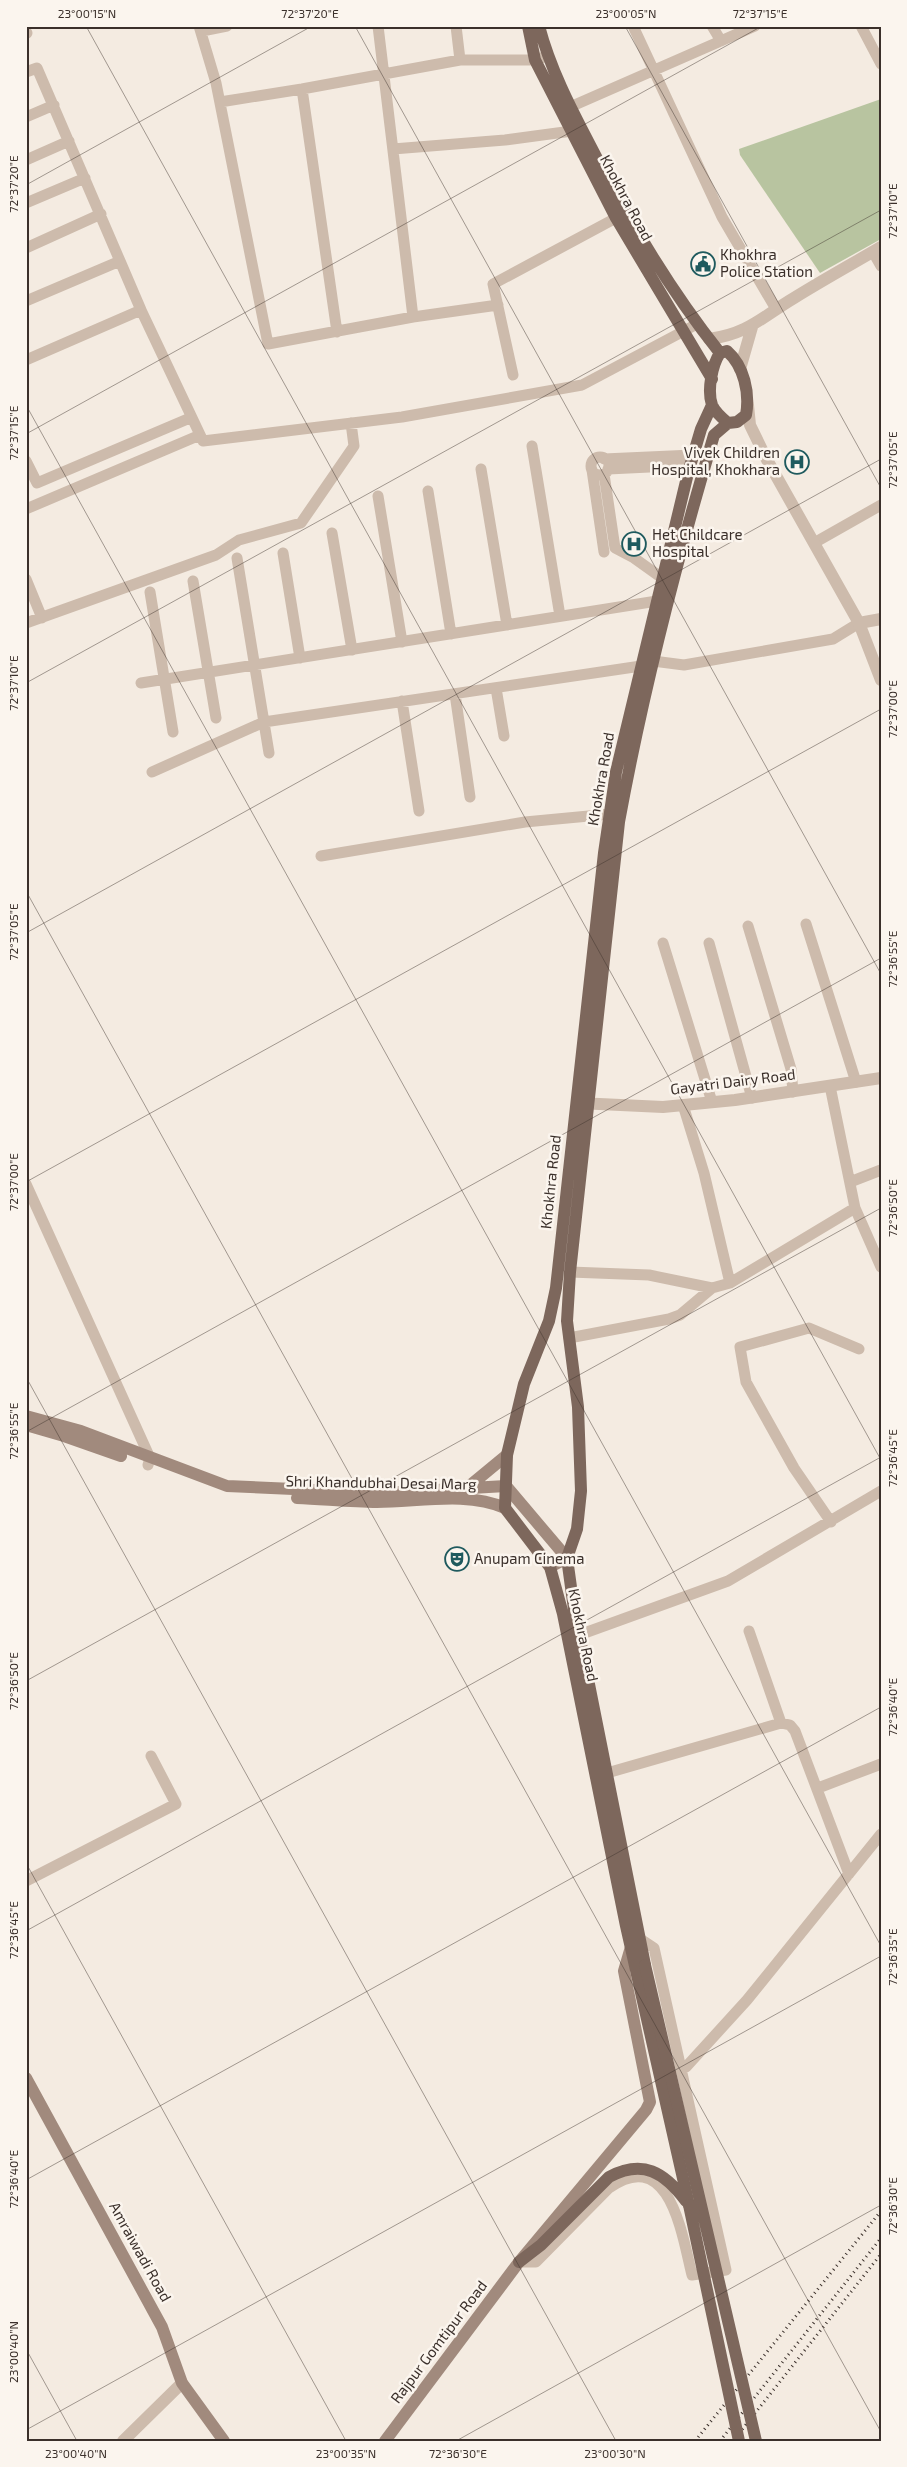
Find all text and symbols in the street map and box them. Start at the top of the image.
text: 23°00'15"N [58,6,116,20]
text: 72°37'20"E [281,6,339,20]
text: 23°00'05"N [595,6,657,20]
text: 72°37'15"E [733,6,788,20]
street label: Khokhra Road [597,152,657,244]
text: 72°37'20"E [6,155,20,213]
text: 72°37'10"E [885,183,899,239]
place label: Khokhra Police Station [720,245,813,280]
public building icon: Khokhra Police Station [690,251,716,277]
text: 72°37'15"E [6,405,20,460]
text: 72°37'05"E [885,431,899,489]
place label: Vivek Children Hospital, Khokhara [651,443,780,478]
hospital icon: Vivek Children Hospital, Khokhara [784,449,810,475]
place label: Het Childcare Hospital [652,525,743,560]
hospital icon: Het Childcare Hospital [621,531,647,557]
text: 72°37'10"E [6,655,20,711]
text: 72°37'00"E [885,680,899,738]
street label: Khokhra Road [583,731,617,827]
text: 72°37'05"E [6,903,20,961]
text: 72°36'55"E [885,930,899,988]
street label: Gayatri Dairy Road [669,1064,796,1098]
street label: Khokhra Road [536,1134,564,1230]
text: 72°37'00"E [6,1153,20,1211]
text: 72°36'50"E [885,1179,899,1237]
text: 72°36'55"E [6,1402,20,1460]
text: 72°36'45"E [885,1429,899,1487]
street label: Shri Khandubhai Desai Marg [285,1471,477,1493]
theatre icon: Anupam Cinema [444,1546,470,1572]
place label: Anupam Cinema [474,1549,584,1567]
street label: Khokhra Road [565,1587,603,1683]
text: 72°36'50"E [6,1652,20,1710]
text: 72°36'40"E [885,1677,899,1736]
text: 72°36'45"E [6,1901,20,1959]
text: 72°36'35"E [885,1928,899,1986]
text: 72°36'40"E [6,2149,20,2208]
text: 72°36'30"E [885,2177,899,2235]
street label: Amraiwadi Road [106,2199,176,2305]
street label: Rajpur Gomtipur Road [386,2277,491,2407]
text: 23°00'40"N [6,2321,20,2383]
text: 23°00'40"N [45,2446,107,2460]
text: 23°00'35"N [316,2446,376,2460]
text: 72°36'30"E [429,2446,487,2460]
text: 23°00'30"N [584,2446,646,2460]

